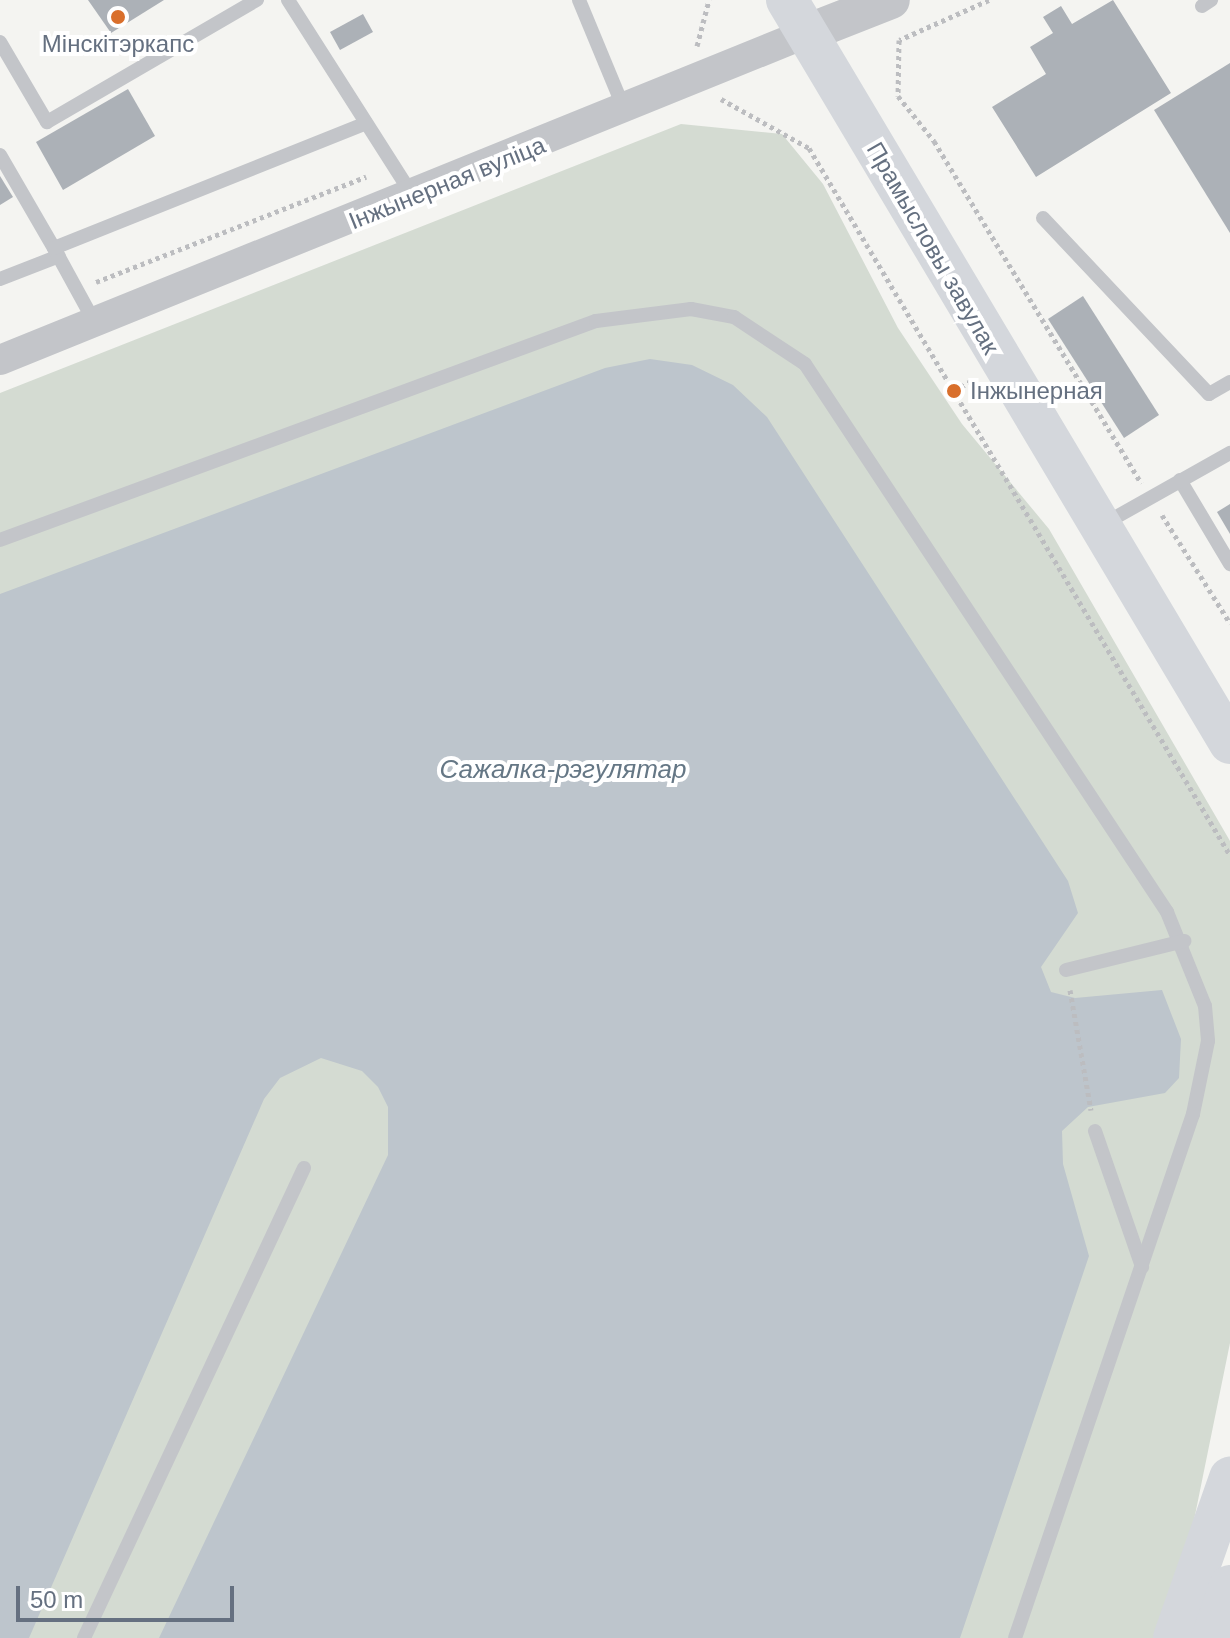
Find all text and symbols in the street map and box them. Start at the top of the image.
marker: Мінскітэркапс [109,8,127,26]
place label: Мінскітэркапс [42,30,194,58]
street label: Інжынерная вуліца [344,130,550,236]
street label: Прамысловы завулак [861,137,1005,359]
place label: Інжынерная [970,377,1103,405]
marker: Інжынерная [945,382,963,400]
water label: Сажалка-рэгулятар [440,754,686,786]
scale bar [20,1570,238,1620]
text: 50 m [30,1586,83,1613]

